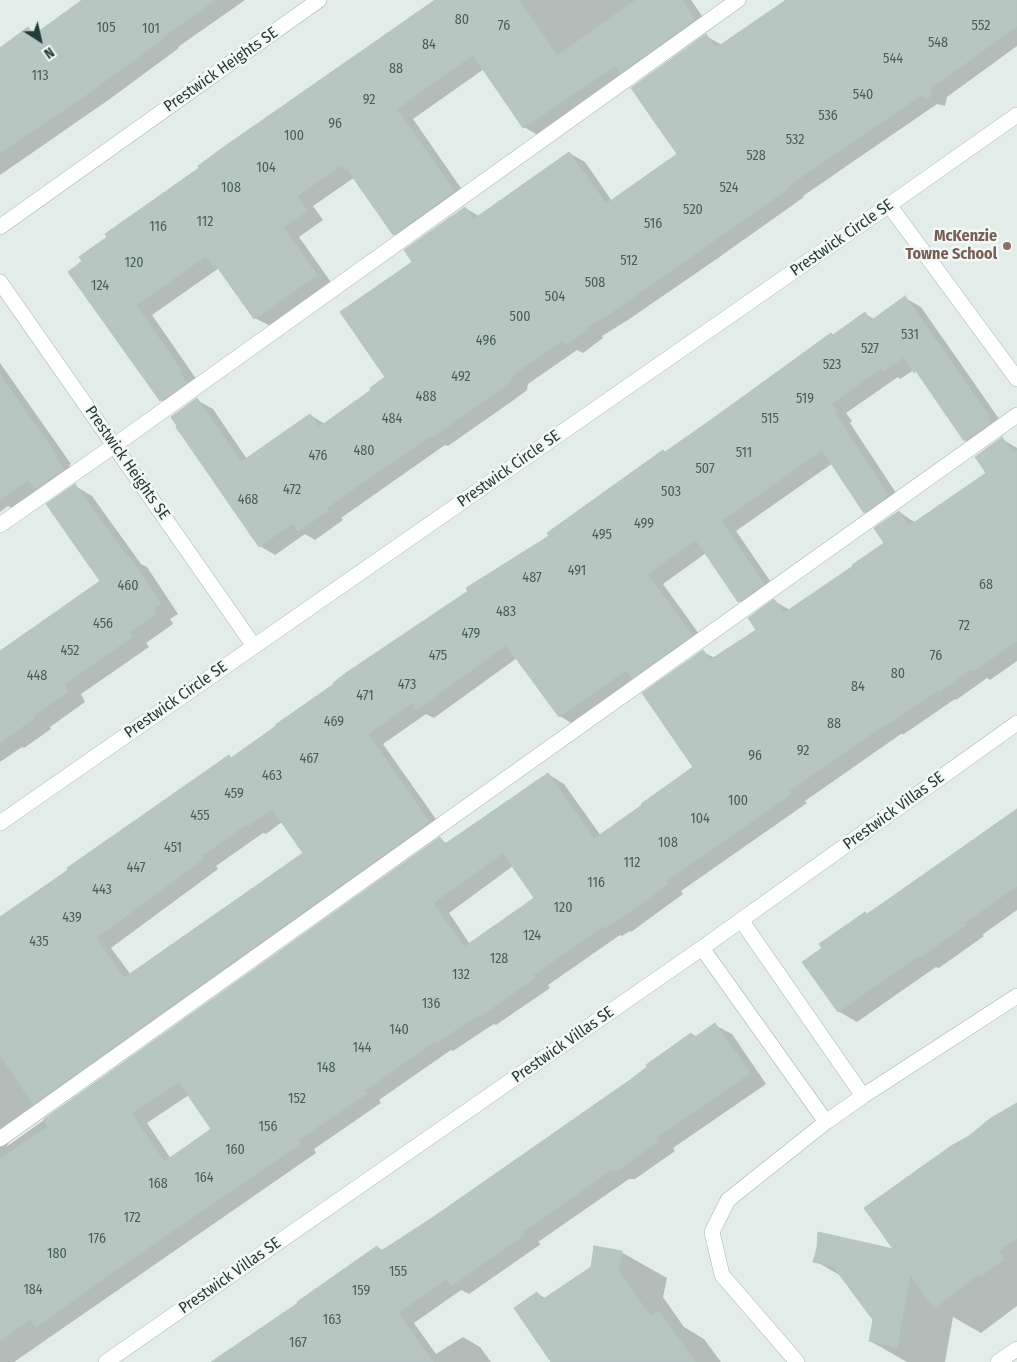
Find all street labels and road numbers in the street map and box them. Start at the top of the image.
street label: Prestwick Heights SE [160,24,282,116]
street label: Prestwick Circle SE [787,195,897,281]
street label: Prestwick Heights SE [81,402,173,524]
street label: Prestwick Circle SE [454,426,564,512]
street label: Prestwick Circle SE [121,657,231,743]
street label: Prestwick Villas SE [840,768,948,854]
street label: Prestwick Villas SE [508,1003,618,1087]
street label: Prestwick Villas SE [175,1234,285,1318]

